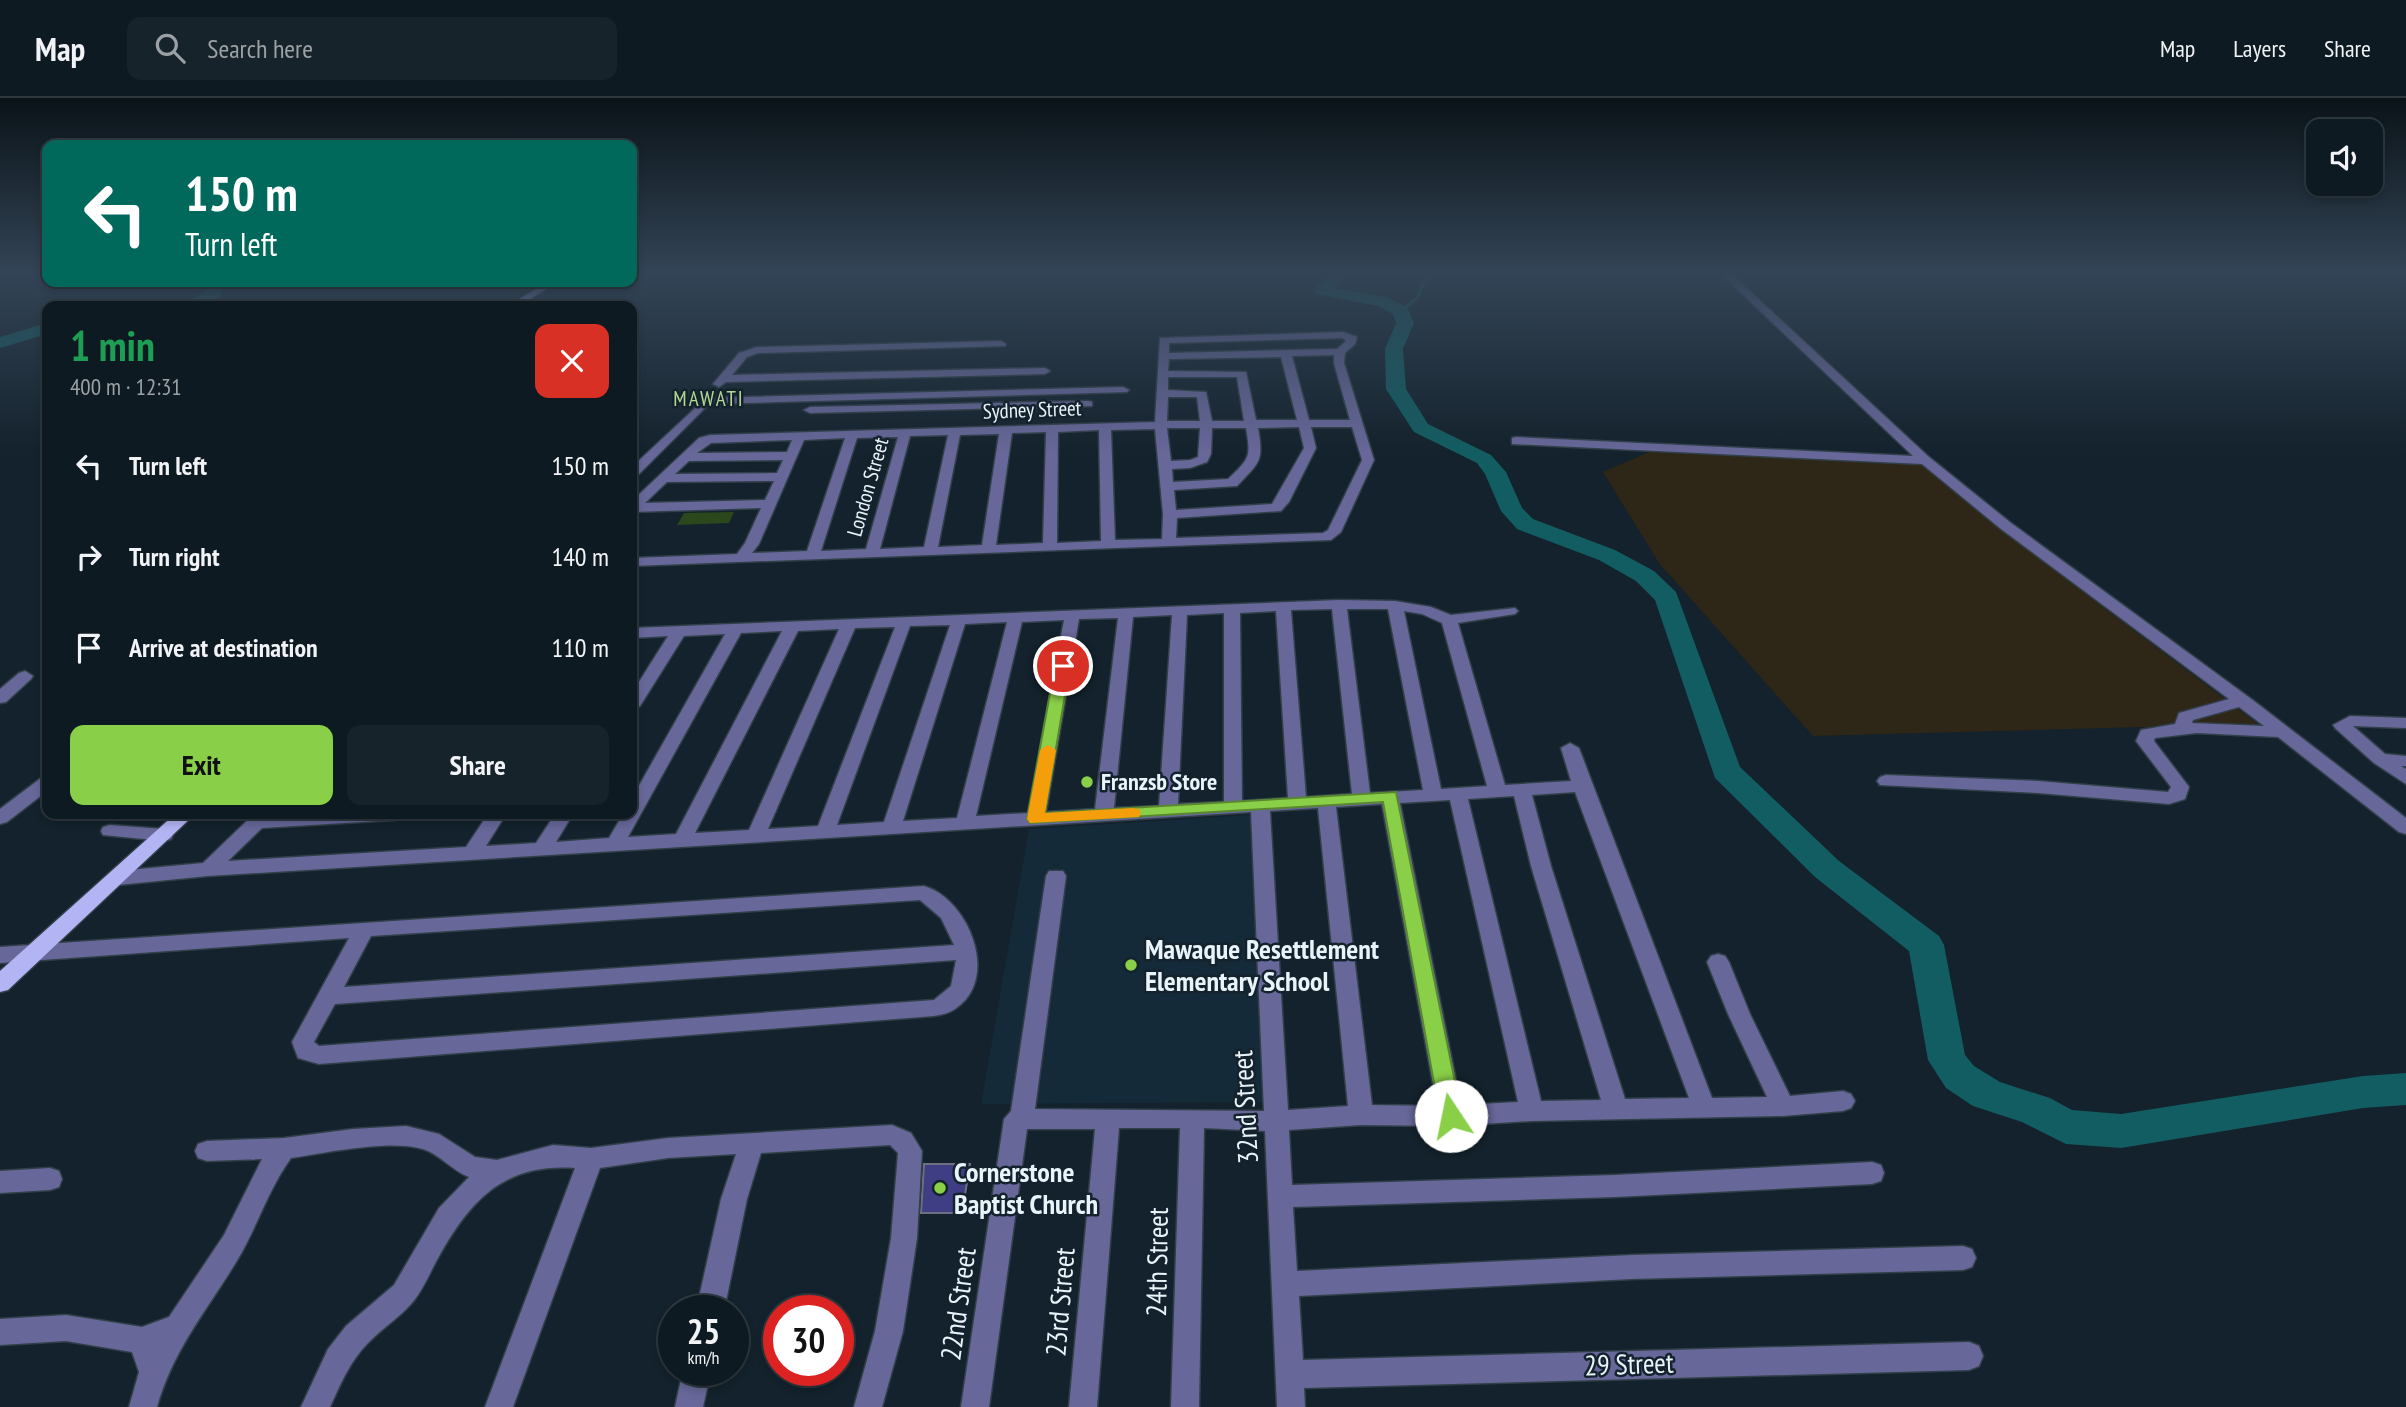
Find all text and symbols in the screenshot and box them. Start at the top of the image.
search box [127,17,617,80]
text: Map [35,27,85,70]
icon: search [151,29,189,67]
text: Search here [207,32,313,65]
text: Map [2160,33,2195,64]
text: Layers [2233,33,2286,64]
text: Share [2324,33,2371,64]
map controls [2306,119,2383,196]
button: sound [2306,119,2383,196]
text: 150 m [185,161,298,225]
icon: left [70,168,161,259]
text: Turn left [185,223,277,265]
text: 1 min [70,318,155,373]
button: close [535,324,609,398]
text: 400 m · 12:31 [70,372,182,401]
district label: MAWATI [673,385,745,412]
street label: Sydney Street [982,394,1082,425]
street label: London Street [841,434,895,539]
icon: left [70,447,108,485]
text: Turn left [129,449,207,482]
text: 150 m [551,449,609,482]
icon: right [70,538,108,576]
text: Turn right [129,540,220,573]
text: 140 m [551,540,609,573]
icon: arrive [70,629,108,667]
text: Arrive at destination [129,631,318,664]
text: 110 m [551,631,609,664]
pin [1033,636,1093,696]
icon: arrive [1044,647,1082,685]
button: Exit [70,725,333,805]
button: Share [347,725,609,805]
place label: Franzsb Store [1101,766,1217,797]
marker: Franzsb Store [1079,774,1095,790]
place label: Mawaque Resettlement Elementary School [1145,930,1379,999]
marker: Mawaque Resettlement Elementary School [1123,957,1139,973]
street label: 32nd Street [1223,1049,1266,1165]
position arrow [1414,1079,1488,1153]
place label: Cornerstone Baptist Church [954,1153,1098,1222]
marker: Cornerstone Baptist Church [932,1180,948,1196]
street label: 24th Street [1137,1207,1176,1317]
street label: 22nd Street [931,1245,984,1363]
street label: 23rd Street [1036,1246,1083,1358]
speed limit sign: 30 [763,1295,854,1386]
text: 25 [687,1308,720,1354]
street label: 29 Street [1584,1343,1674,1384]
text: km/h [688,1346,719,1369]

